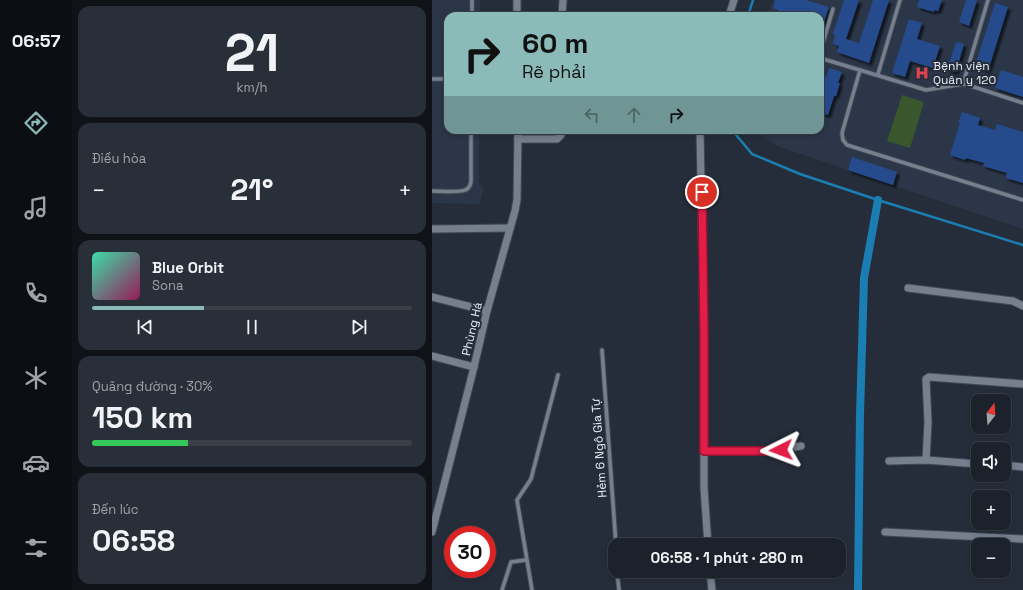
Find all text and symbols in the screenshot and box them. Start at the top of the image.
text: 21 [225,20,279,86]
text: 60 m [522,25,588,61]
icon: right [456,28,508,80]
text: 06:57 [12,29,60,52]
place label: Bệnh viện Quân y 120 [933,58,996,88]
text: Rẽ phải [522,60,586,83]
hospital icon: Bệnh viện Quân y 120 [914,65,930,81]
text: km/h [237,79,267,96]
icon: left [581,104,603,126]
icon: ahead [623,104,645,126]
icon: right [665,104,687,126]
icon: directions [22,109,50,137]
text: Điều hòa [92,150,146,167]
text: 21° [230,170,274,209]
pin [685,175,719,209]
text: − [92,176,106,204]
text: + [398,176,412,204]
icon: arrive [691,181,713,203]
icon: music [22,194,50,222]
text: Blue Orbit [152,258,224,277]
text: Sona [152,277,183,294]
icon: phone [22,279,50,307]
street label: Phùng Há [458,300,486,357]
icon: previous [134,316,156,338]
icon: pause [241,316,263,338]
icon: next [348,316,370,338]
icon: climate [22,364,50,392]
text: Quãng đường · 30% [92,378,212,395]
north arrow [971,394,1011,434]
map controls [971,394,1011,578]
text: 150 km [92,398,193,437]
street label: Hẻm 6 Ngô Gia Tự [588,398,610,498]
position arrow [760,429,802,471]
button: sound [971,442,1011,482]
icon: car [22,449,50,477]
button: + [971,490,1011,530]
text: Đến lúc [92,501,139,518]
text: 06:58 [92,521,175,560]
speed limit sign: 30 [444,526,496,578]
icon: filters [22,534,50,562]
button: − [971,538,1011,578]
text: 06:58 · 1 phút · 280 m [651,548,803,567]

